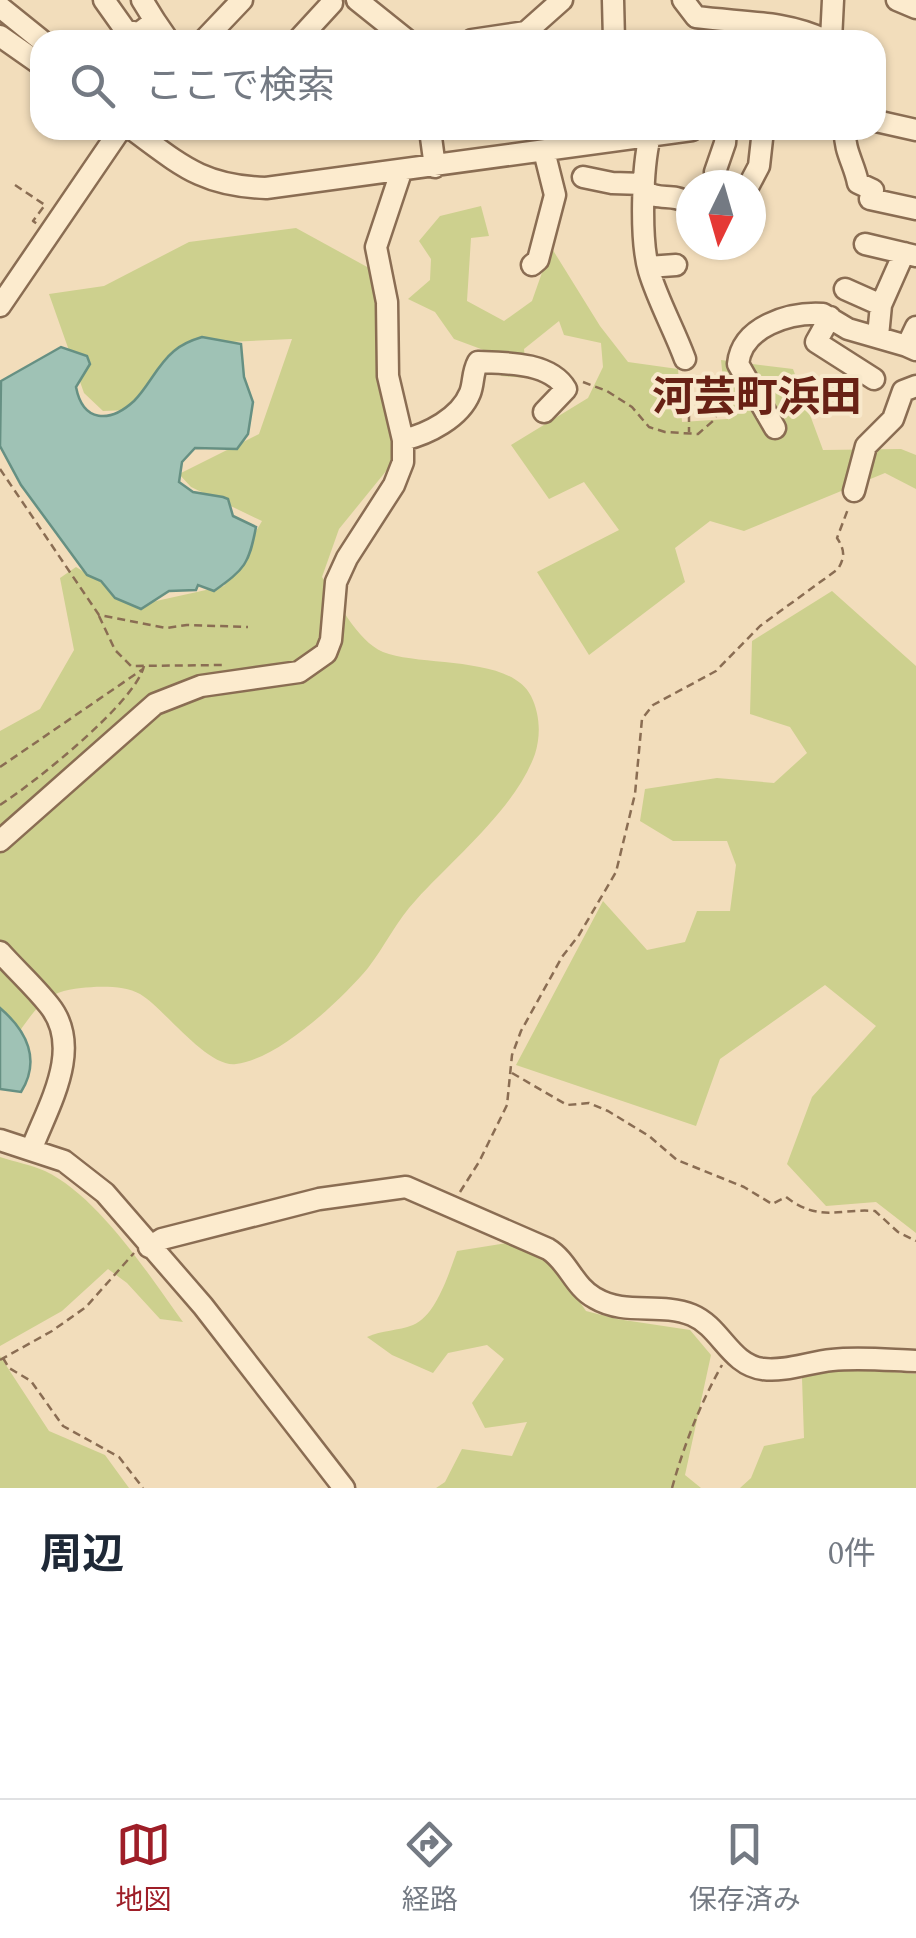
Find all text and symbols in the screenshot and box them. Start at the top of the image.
search box [30,30,886,140]
icon: search [65,58,120,113]
text: ここで検索 [145,58,335,116]
north arrow [676,170,766,260]
district label: 河芸町浜田 [652,367,862,430]
text: 周辺 [40,1524,124,1587]
text: 0件 [828,1530,876,1579]
tab: 地図 [115,1817,171,1922]
tab: 経路 [402,1817,458,1922]
tab: 保存済み [689,1817,801,1922]

